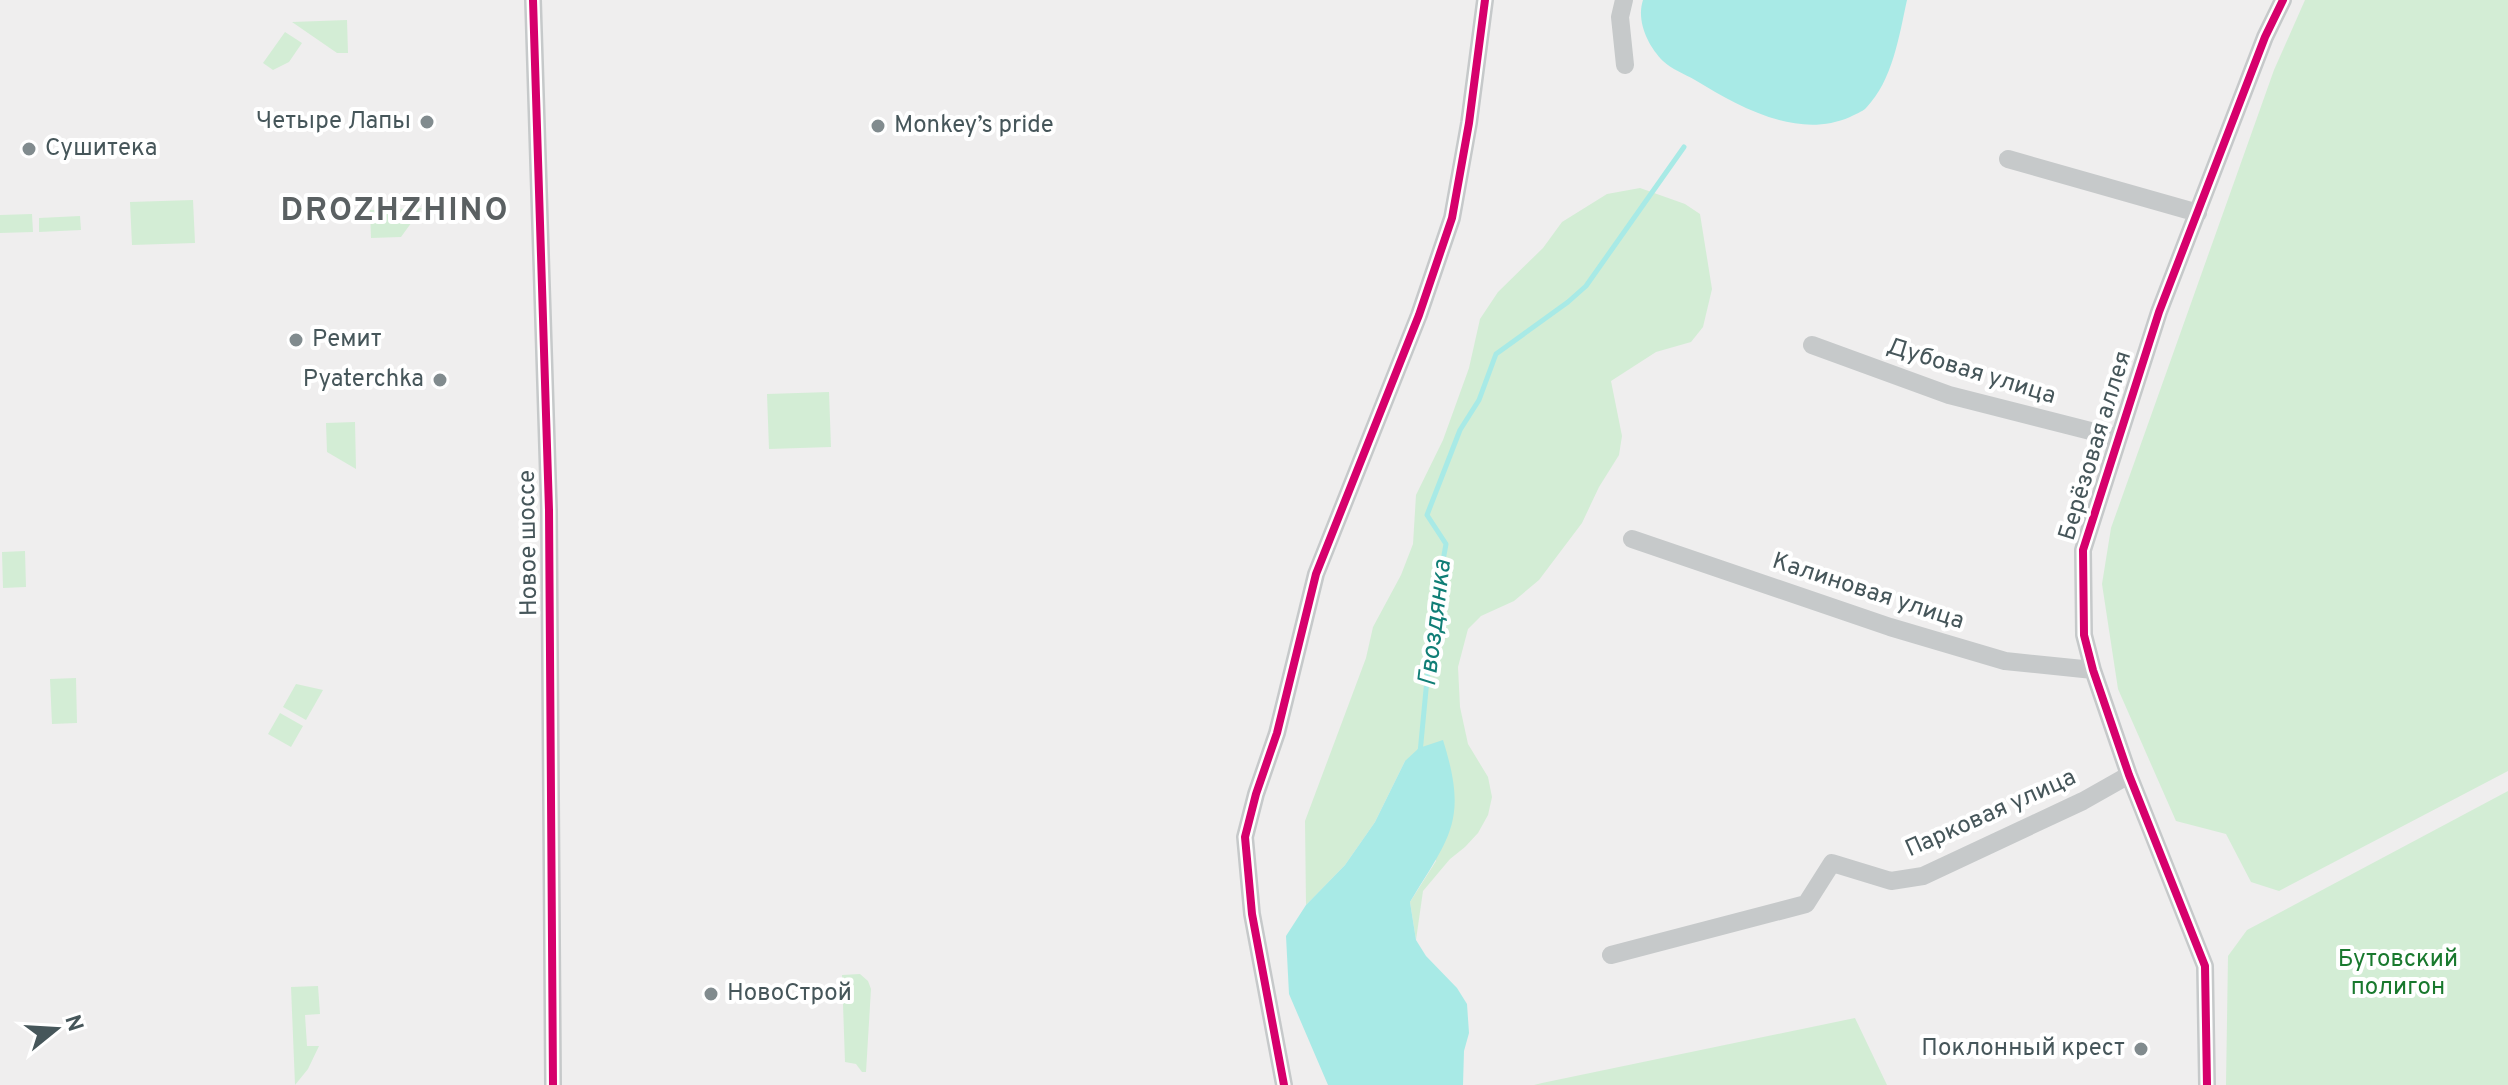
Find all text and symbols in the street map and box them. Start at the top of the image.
place label: Четыре Лапы [256,107,411,137]
place label: Monkey’s pride [894,111,1054,141]
marker: Четыре Лапы [418,113,436,131]
marker: Monkey’s pride [869,117,887,135]
place label: Сушитека [45,134,157,164]
marker: Сушитека [20,140,38,158]
district label: DROZHZHINO [280,192,510,232]
place label: Ремит [312,325,382,355]
marker: Ремит [287,331,305,349]
street label: Дубовая улица [1883,332,2059,412]
street label: Берёзовая аллея [2053,348,2139,544]
place label: Pyaterchka [303,365,424,395]
marker: Pyaterchka [431,371,449,389]
street label: Новое шоссе [513,470,545,616]
street label: Калиновая улица [1768,547,1968,637]
water label: Гвоздянка [1412,557,1460,688]
street label: Парковая улица [1901,763,2081,865]
park label: Бутовский полигон [2338,945,2458,1003]
place label: НовоСтрой [727,979,852,1009]
marker: НовоСтрой [702,985,720,1003]
north arrow [16,989,96,1069]
text: N [57,1012,88,1035]
place label: Поклонный крест [1921,1034,2125,1064]
marker: Поклонный крест [2132,1040,2150,1058]

